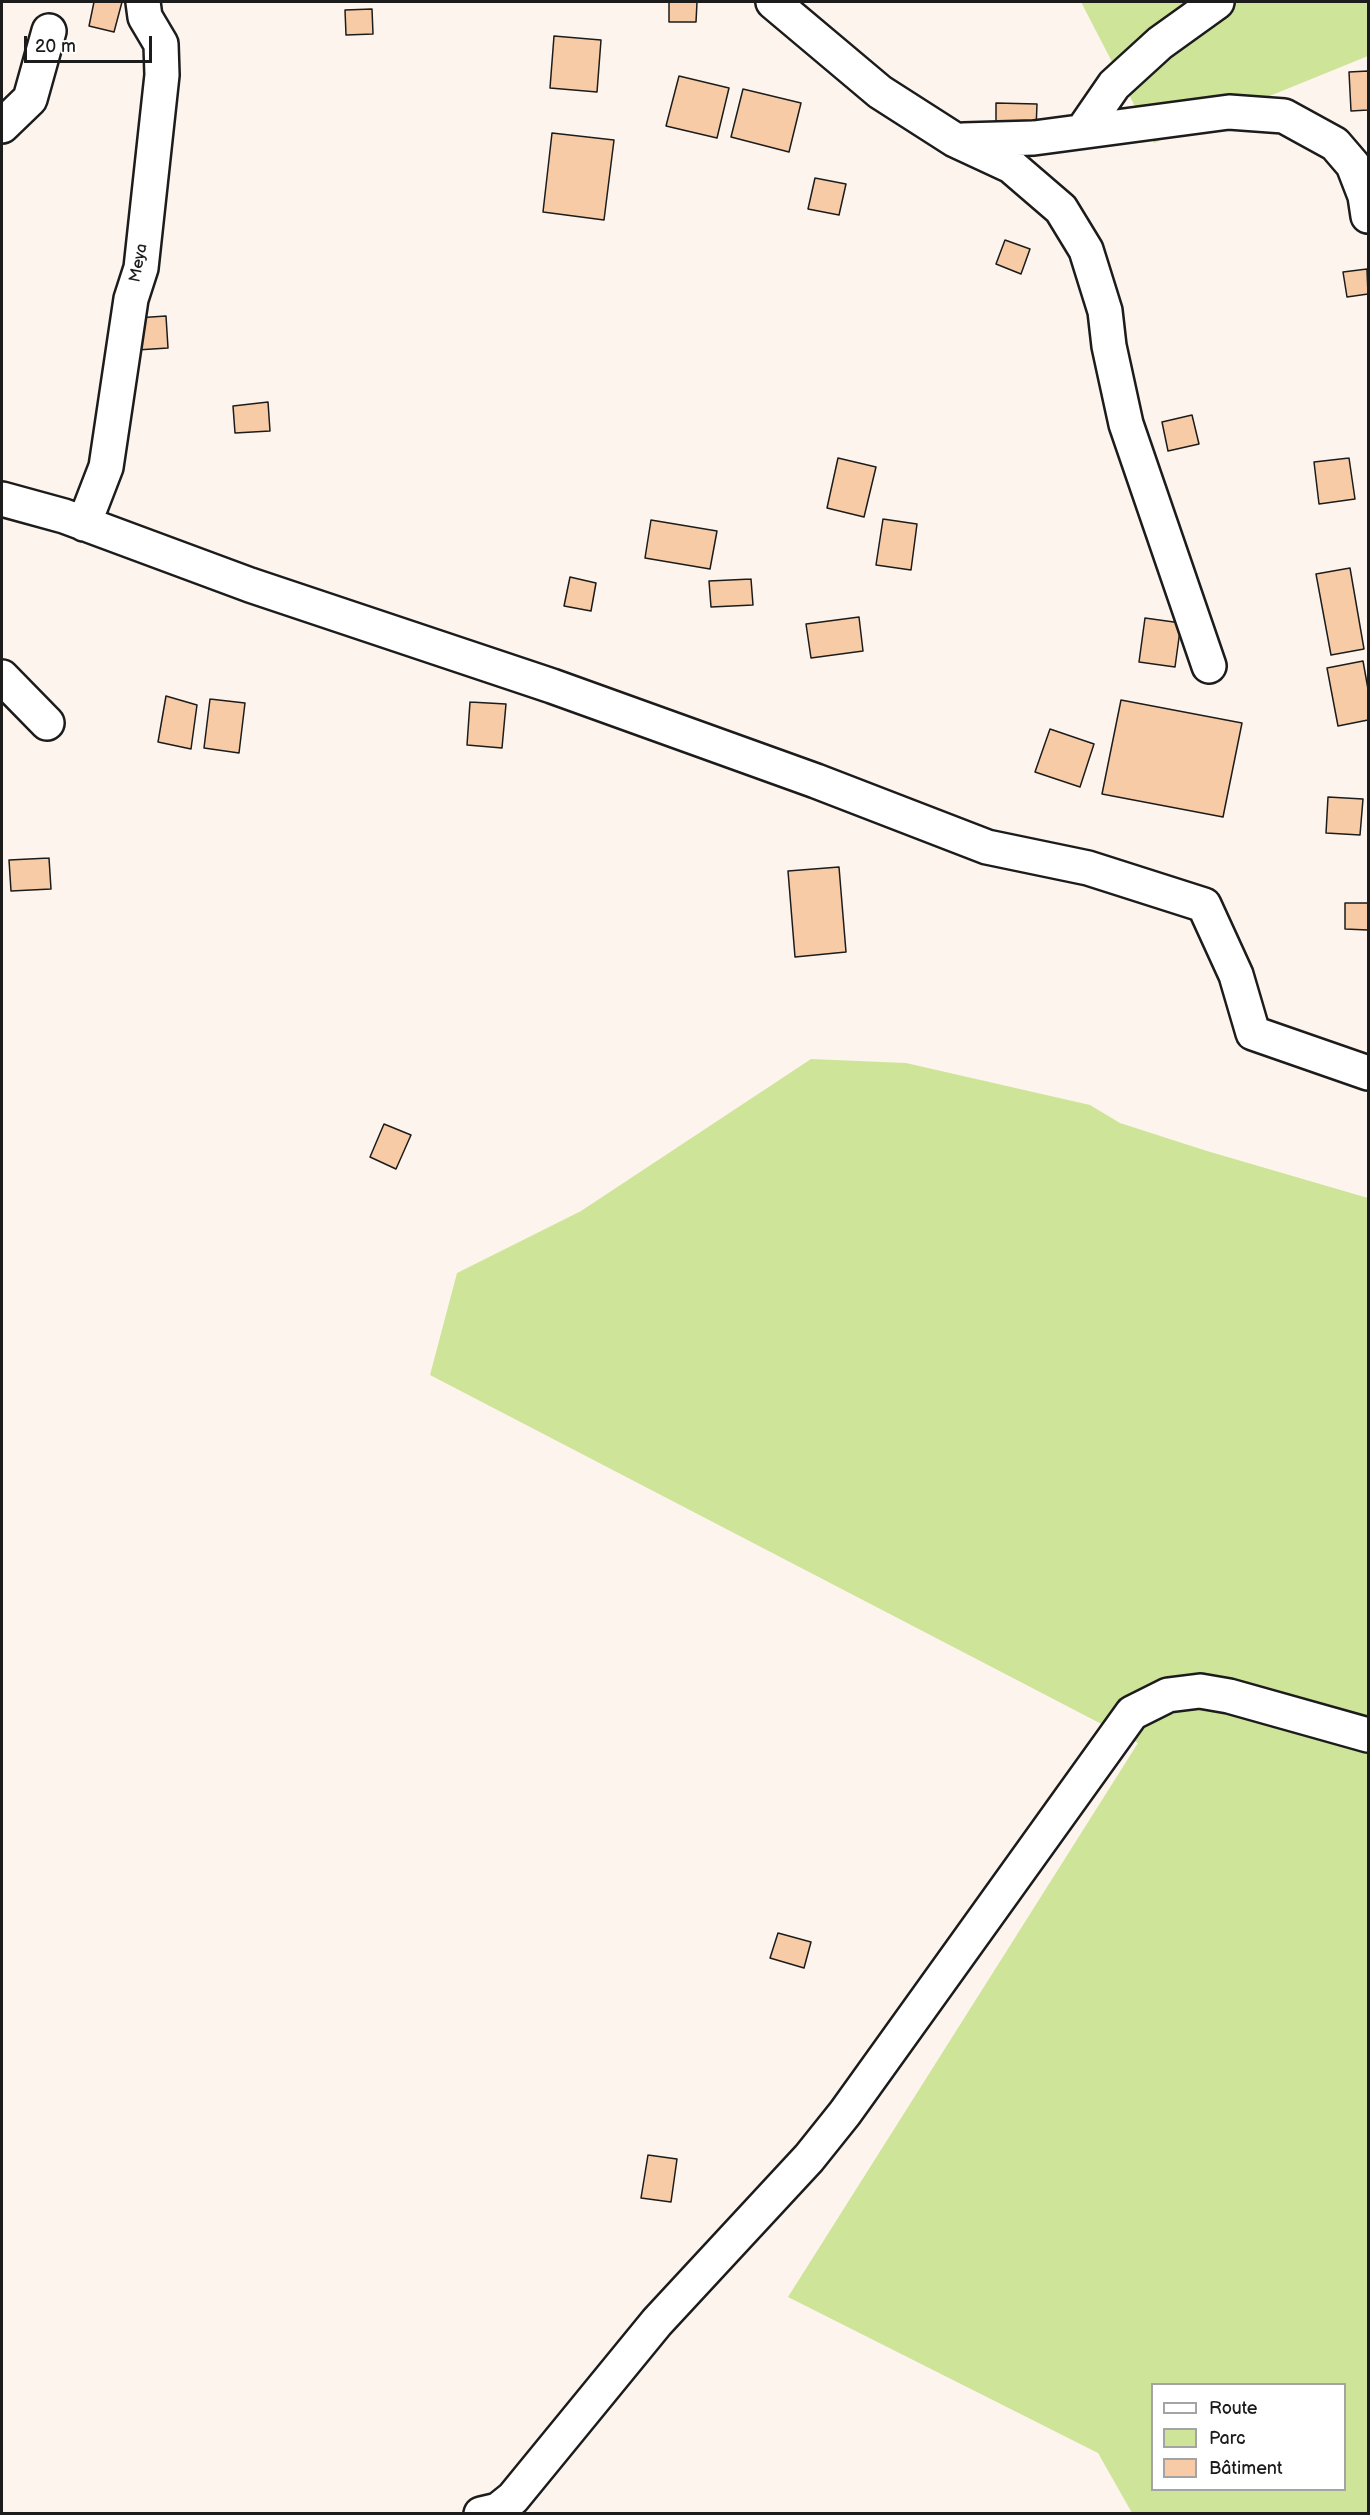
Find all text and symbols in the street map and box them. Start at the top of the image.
scale bar [27,24,154,62]
text: 20 m [35,36,76,57]
street label: Meya [126,242,152,284]
legend [1151,2383,1346,2491]
text: Route [1209,2398,1258,2419]
text: Parc [1209,2428,1246,2449]
text: Bâtiment [1209,2458,1283,2479]

